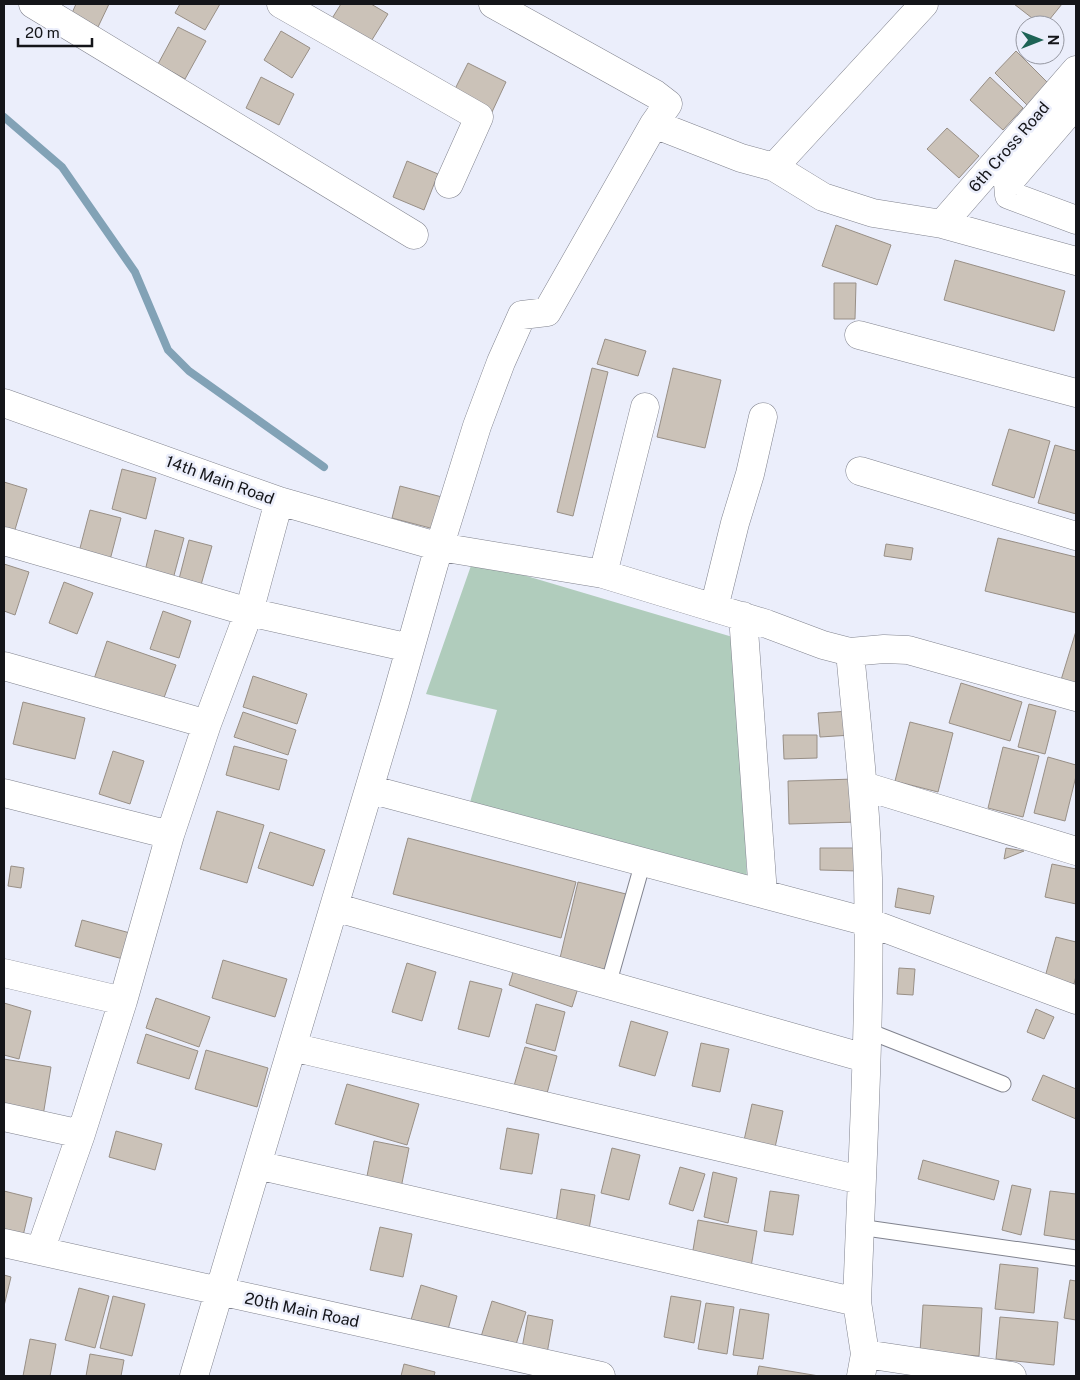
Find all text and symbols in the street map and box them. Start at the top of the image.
scale bar [18,15,91,47]
north arrow [1015,15,1065,65]
text: 20 m [25,24,60,41]
text: N [1045,35,1061,45]
street label: 6th Cross Road [965,98,1053,196]
street label: 14th Main Road [163,452,277,508]
street label: 20th Main Road [243,1289,361,1331]

